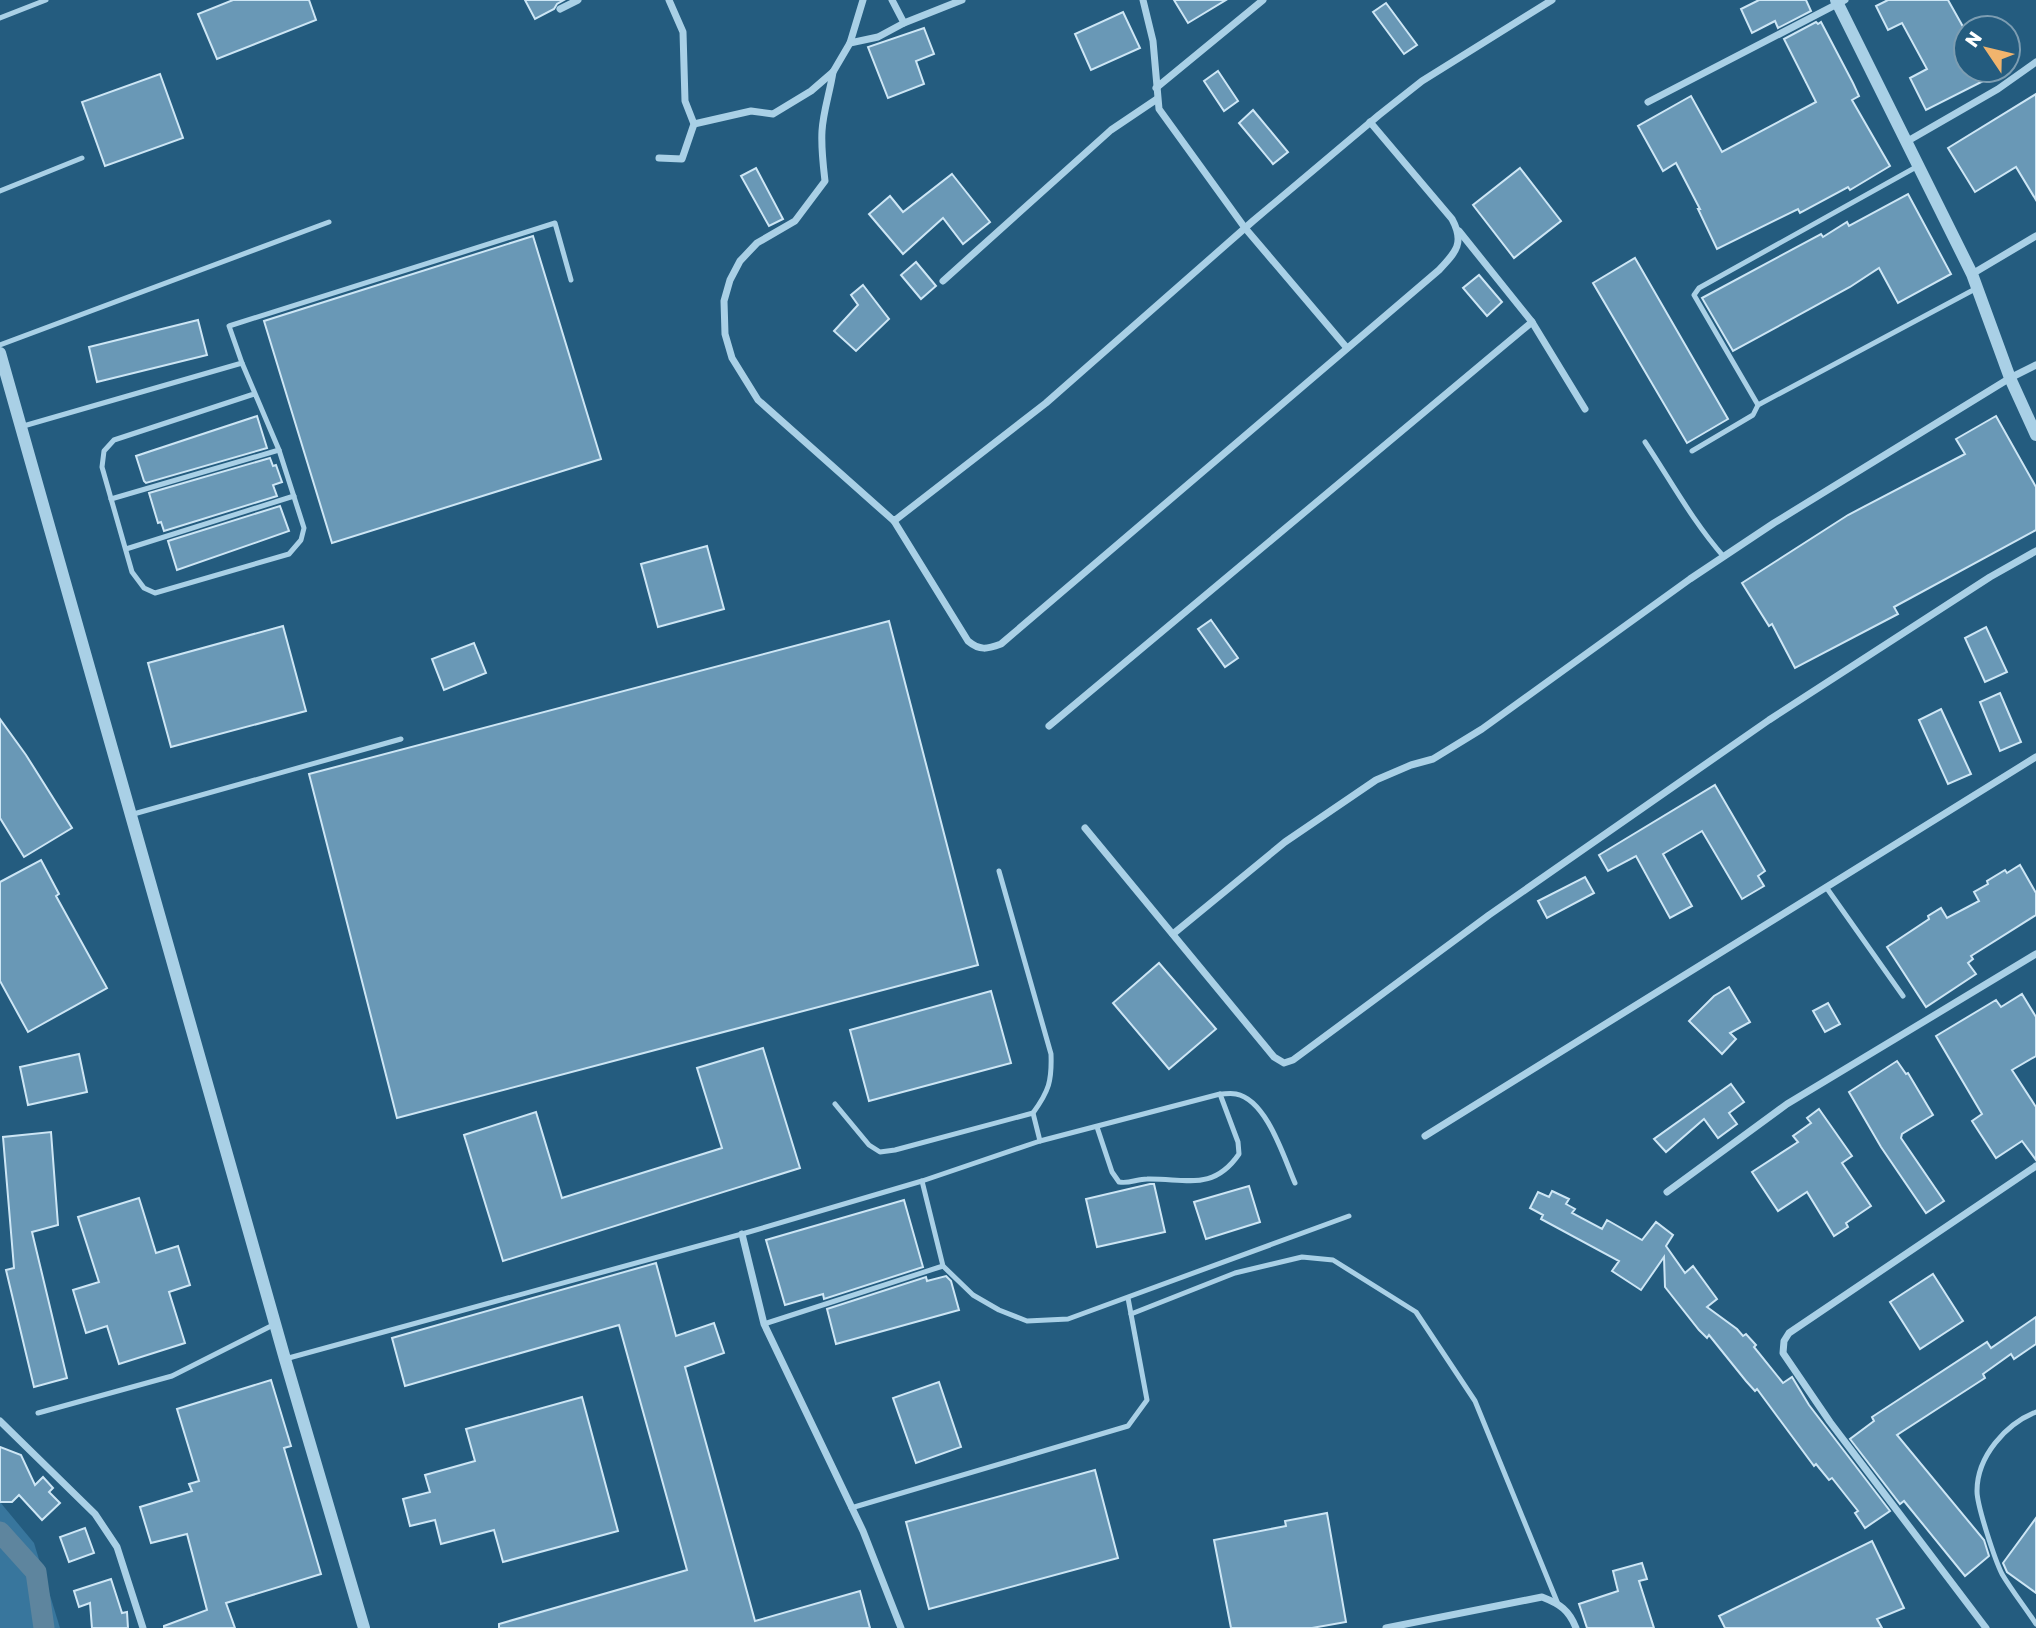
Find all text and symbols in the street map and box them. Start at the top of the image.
north arrow [1952,14,2022,84]
text: N [1960,27,1987,52]

